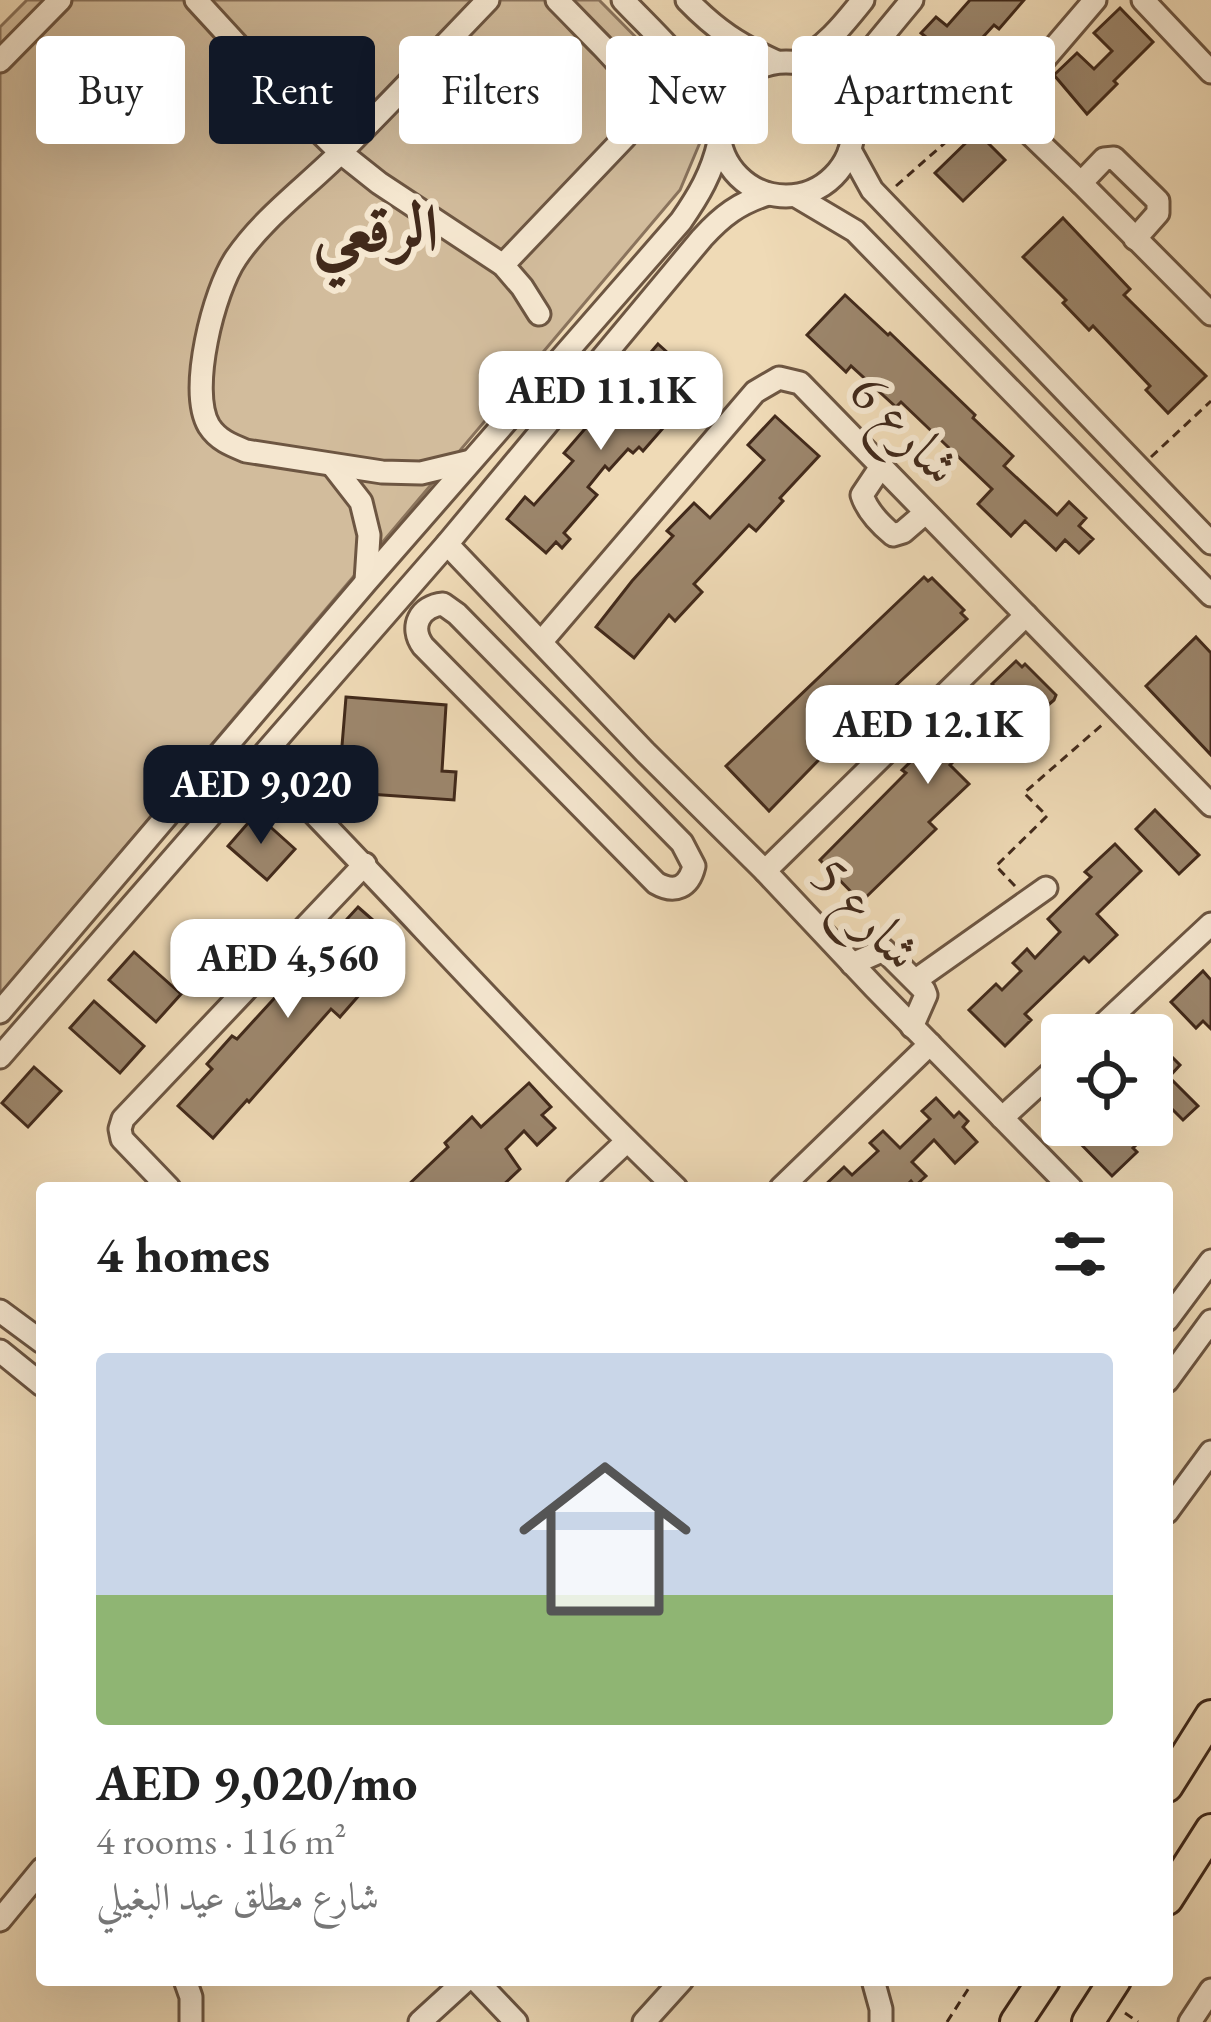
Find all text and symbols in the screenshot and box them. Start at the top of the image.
chip: Buy [36,36,185,144]
chip: Rent [209,36,375,144]
chip: Filters [399,36,582,144]
chip: New [606,36,768,144]
chip: Apartment [792,36,1055,144]
district label: الرقعي [313,185,439,289]
pin: AED 11.1K [464,351,738,453]
street label: شارع 6 [828,357,976,507]
text: AED 11.1K [506,364,696,415]
pin: AED 12.1K [791,685,1065,787]
text: AED 12.1K [833,698,1023,749]
pin: AED 9,020 [124,745,398,847]
text: AED 9,020 [170,758,352,809]
street label: شارع 5 [789,841,937,992]
pin: AED 4,560 [151,919,425,1021]
text: AED 4,560 [197,932,379,983]
map controls [1041,1014,1173,1146]
button: locate [1041,1014,1173,1146]
text: 4 homes [96,1221,270,1287]
icon: filters [1047,1221,1113,1287]
icon: home [497,1431,713,1647]
text: AED 9,020/mo [96,1749,417,1815]
text: 4 rooms · 116 m² [96,1815,347,1866]
text: شارع مطلق عيد البغيلي [96,1871,379,1922]

